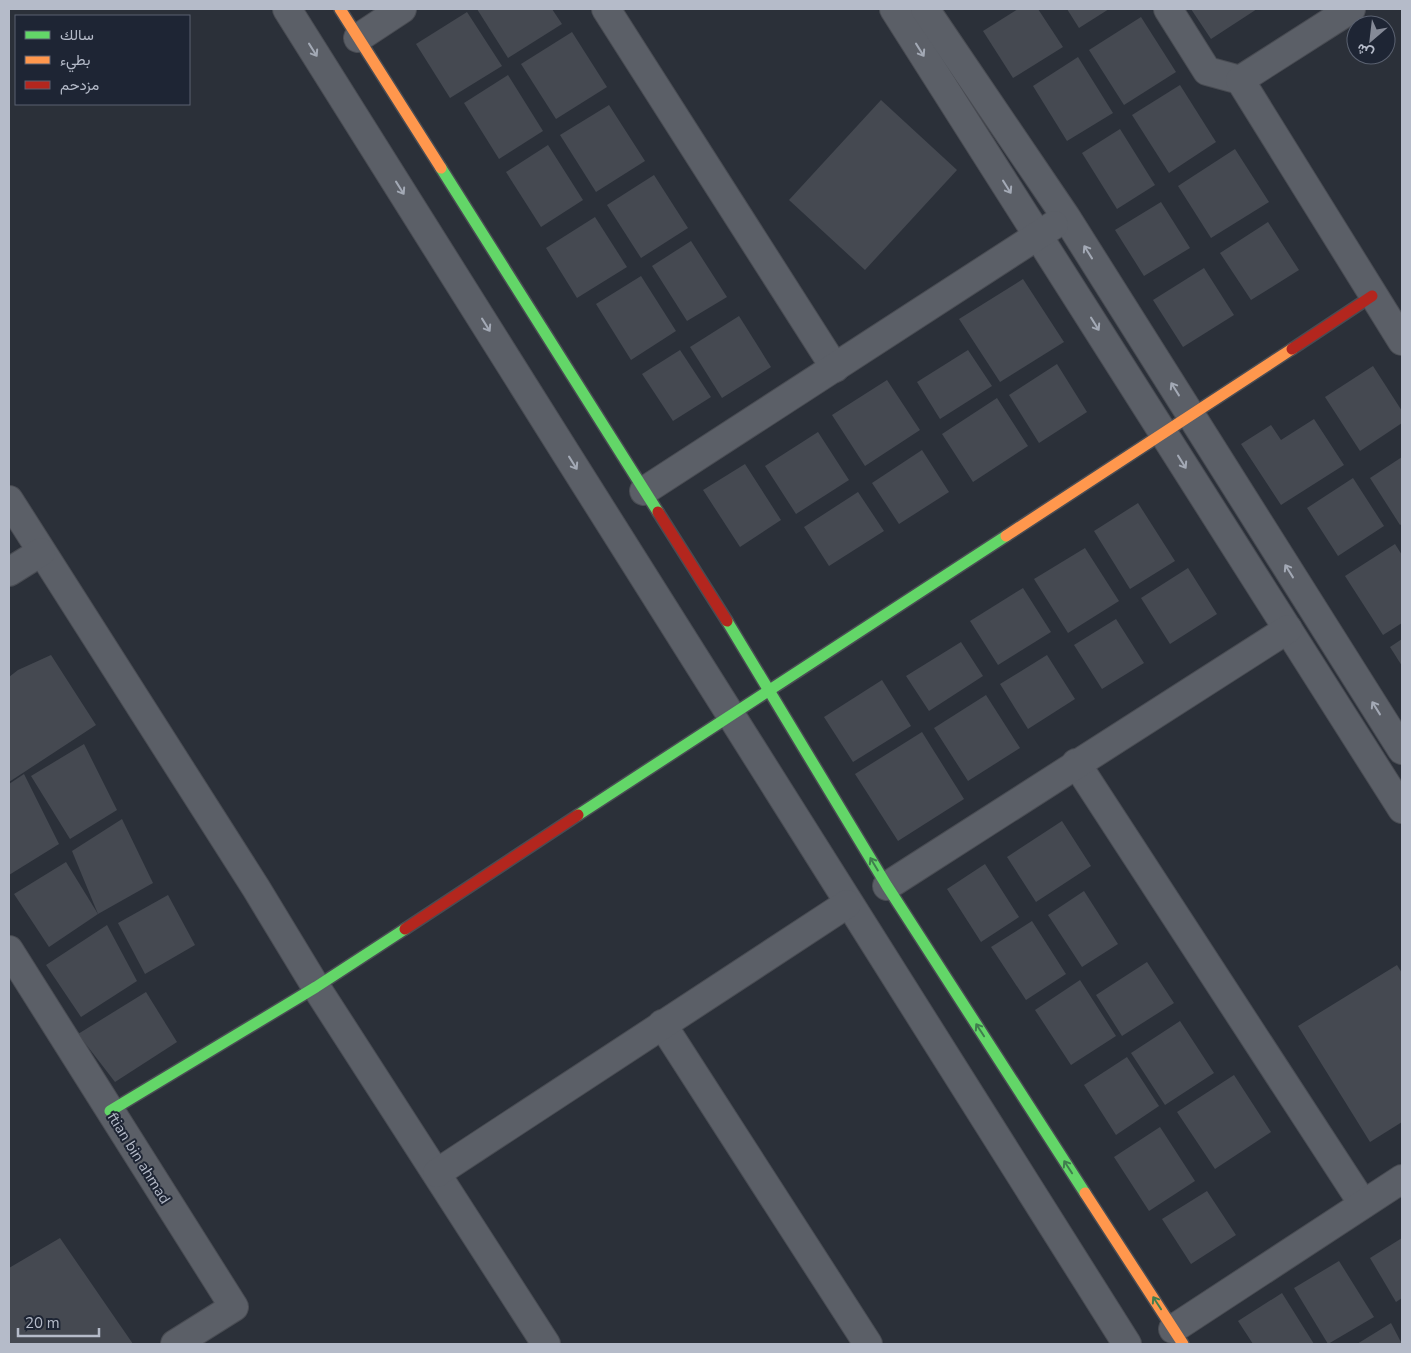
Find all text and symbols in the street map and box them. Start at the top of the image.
legend [15,15,190,105]
north arrow [1346,15,1396,65]
text: سالك [60,25,94,45]
text: ش [1353,39,1377,63]
one-way arrow [308,43,319,57]
one-way arrow [915,43,926,57]
text: بطيء [60,50,90,73]
text: مزدحم [60,75,99,95]
one-way arrow [395,180,405,194]
one-way arrow [1002,180,1013,194]
one-way arrow [1082,245,1092,259]
one-way arrow [1090,317,1100,331]
one-way arrow [481,318,492,332]
one-way arrow [1169,383,1179,397]
one-way arrow [1177,454,1187,468]
one-way arrow [568,455,578,469]
one-way arrow [1284,564,1295,578]
one-way arrow [1371,702,1381,716]
one-way arrow [868,858,878,872]
one-way arrow [975,1024,985,1038]
street label: ftian bin ahmad [103,1108,175,1208]
one-way arrow [1063,1160,1073,1174]
one-way arrow [1152,1297,1162,1311]
scale bar [18,1306,99,1338]
text: 20 m [25,1313,60,1333]

